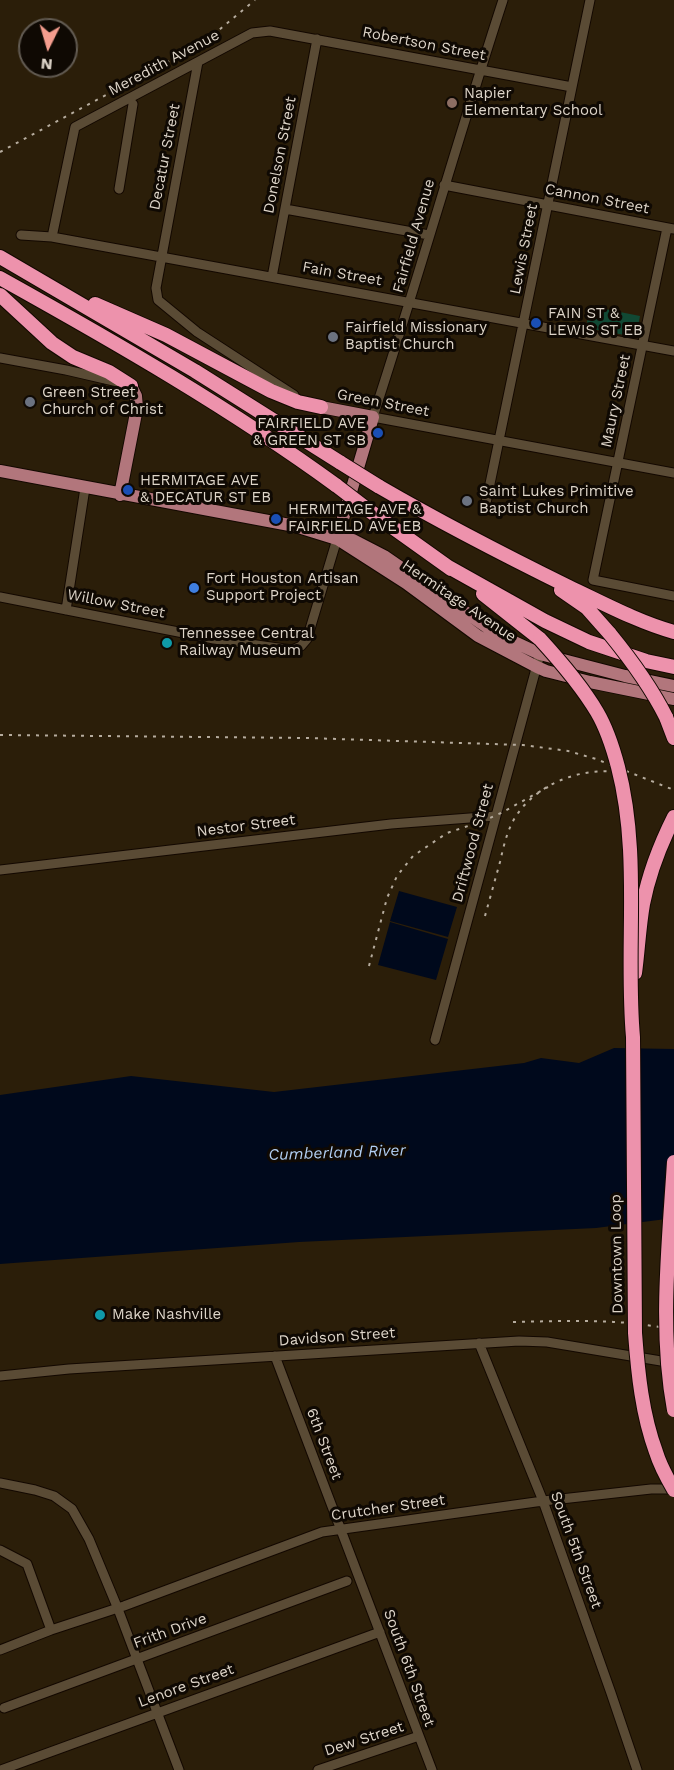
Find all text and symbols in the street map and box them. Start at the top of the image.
north arrow [18,18,78,78]
street label: Robertson Street [361,23,487,65]
street label: Meredith Avenue [105,26,223,100]
text: N [40,54,53,74]
place label: Napier Elementary School [464,85,603,120]
street label: Donelson Street [260,95,300,215]
marker: Napier Elementary School [445,96,459,110]
street label: Decatur Street [146,102,184,212]
street label: Fairfield Avenue [389,177,439,295]
street label: Cannon Street [543,180,651,218]
street label: Lewis Street [506,202,542,296]
street label: Fain Street [301,258,383,290]
place label: FAIN ST & LEWIS ST EB [548,305,643,340]
marker: FAIN ST & LEWIS ST EB [529,316,543,330]
place label: Fairfield Missionary Baptist Church [345,319,487,354]
marker: Fairfield Missionary Baptist Church [326,330,340,344]
street label: Maury Street [597,353,635,449]
place label: Green Street Church of Christ [42,384,163,419]
street label: Green Street [335,385,431,421]
marker: Green Street Church of Christ [23,395,37,409]
place label: FAIRFIELD AVE & GREEN ST SB [253,415,366,450]
marker: FAIRFIELD AVE & GREEN ST SB [371,426,385,440]
place label: HERMITAGE AVE & DECATUR ST EB [140,472,271,507]
marker: HERMITAGE AVE & DECATUR ST EB [121,483,135,497]
place label: Saint Lukes Primitive Baptist Church [479,483,634,518]
marker: Saint Lukes Primitive Baptist Church [460,494,474,508]
place label: HERMITAGE AVE & FAIRFIELD AVE EB [288,501,421,536]
marker: HERMITAGE AVE & FAIRFIELD AVE EB [269,512,283,526]
street label: Hermitage Avenue [399,556,519,646]
place label: Fort Houston Artisan Support Project [206,570,359,605]
marker: Fort Houston Artisan Support Project [187,581,201,595]
street label: Willow Street [66,586,166,622]
place label: Tennessee Central Railway Museum [179,625,314,660]
marker: Tennessee Central Railway Museum [160,636,174,650]
street label: Driftwood Street [448,782,498,904]
street label: Nestor Street [196,811,296,841]
water label: Cumberland River [268,1141,406,1165]
street label: Downtown Loop [607,1194,627,1314]
place label: Make Nashville [112,1306,221,1324]
marker: Make Nashville [93,1308,107,1322]
street label: Davidson Street [278,1324,396,1350]
street label: 6th Street [302,1406,346,1482]
street label: South 5th Street [546,1489,606,1611]
street label: Crutcher Street [330,1491,446,1525]
street label: South 6th Street [379,1607,439,1729]
street label: Frith Drive [131,1609,209,1653]
street label: Lenore Street [136,1660,236,1712]
street label: Dew Street [322,1718,406,1760]

